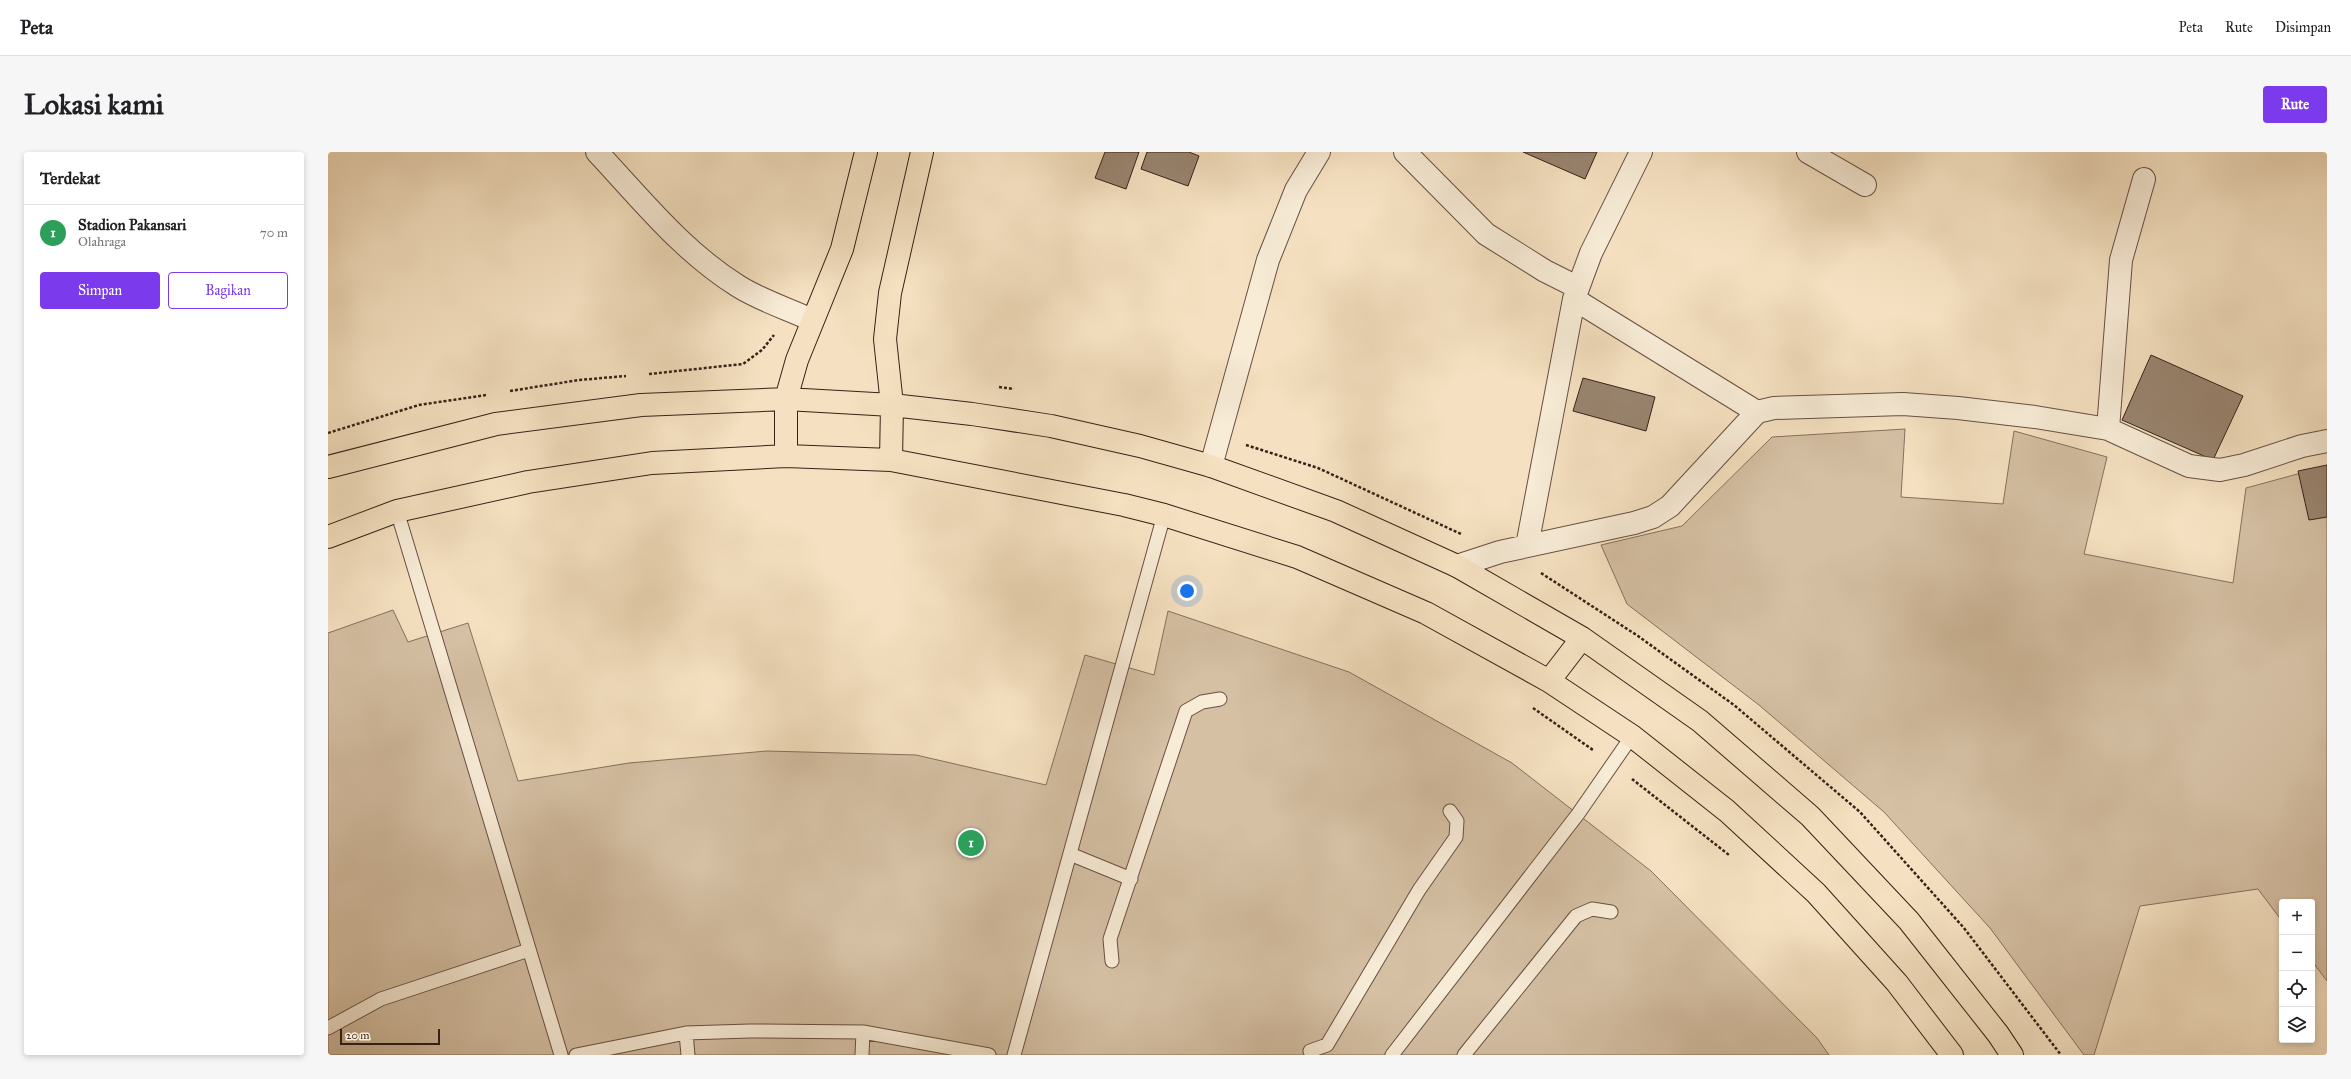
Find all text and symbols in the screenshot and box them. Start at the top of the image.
text: Peta [20,16,53,39]
text: Peta [2179,19,2203,36]
text: Rute [2225,19,2253,36]
text: Disimpan [2275,19,2331,36]
button: Rute [2263,86,2327,123]
text: Lokasi kami [24,87,164,122]
text: Terdekat [40,168,100,189]
text: Stadion Pakansari [78,216,187,234]
text: 1 [50,225,56,241]
text: 70 m [260,225,288,241]
text: Olahraga [78,234,126,250]
button: Simpan [40,272,160,309]
button: Bagikan [168,272,288,309]
your location [1177,581,1197,601]
pin: 1 [958,828,984,858]
map controls [2279,899,2315,1043]
button: + [2279,899,2315,935]
button: − [2279,935,2315,971]
button: locate [2279,971,2315,1007]
button: layers [2279,1007,2315,1043]
scale bar [340,1027,440,1046]
text: 20 m [346,1029,369,1042]

